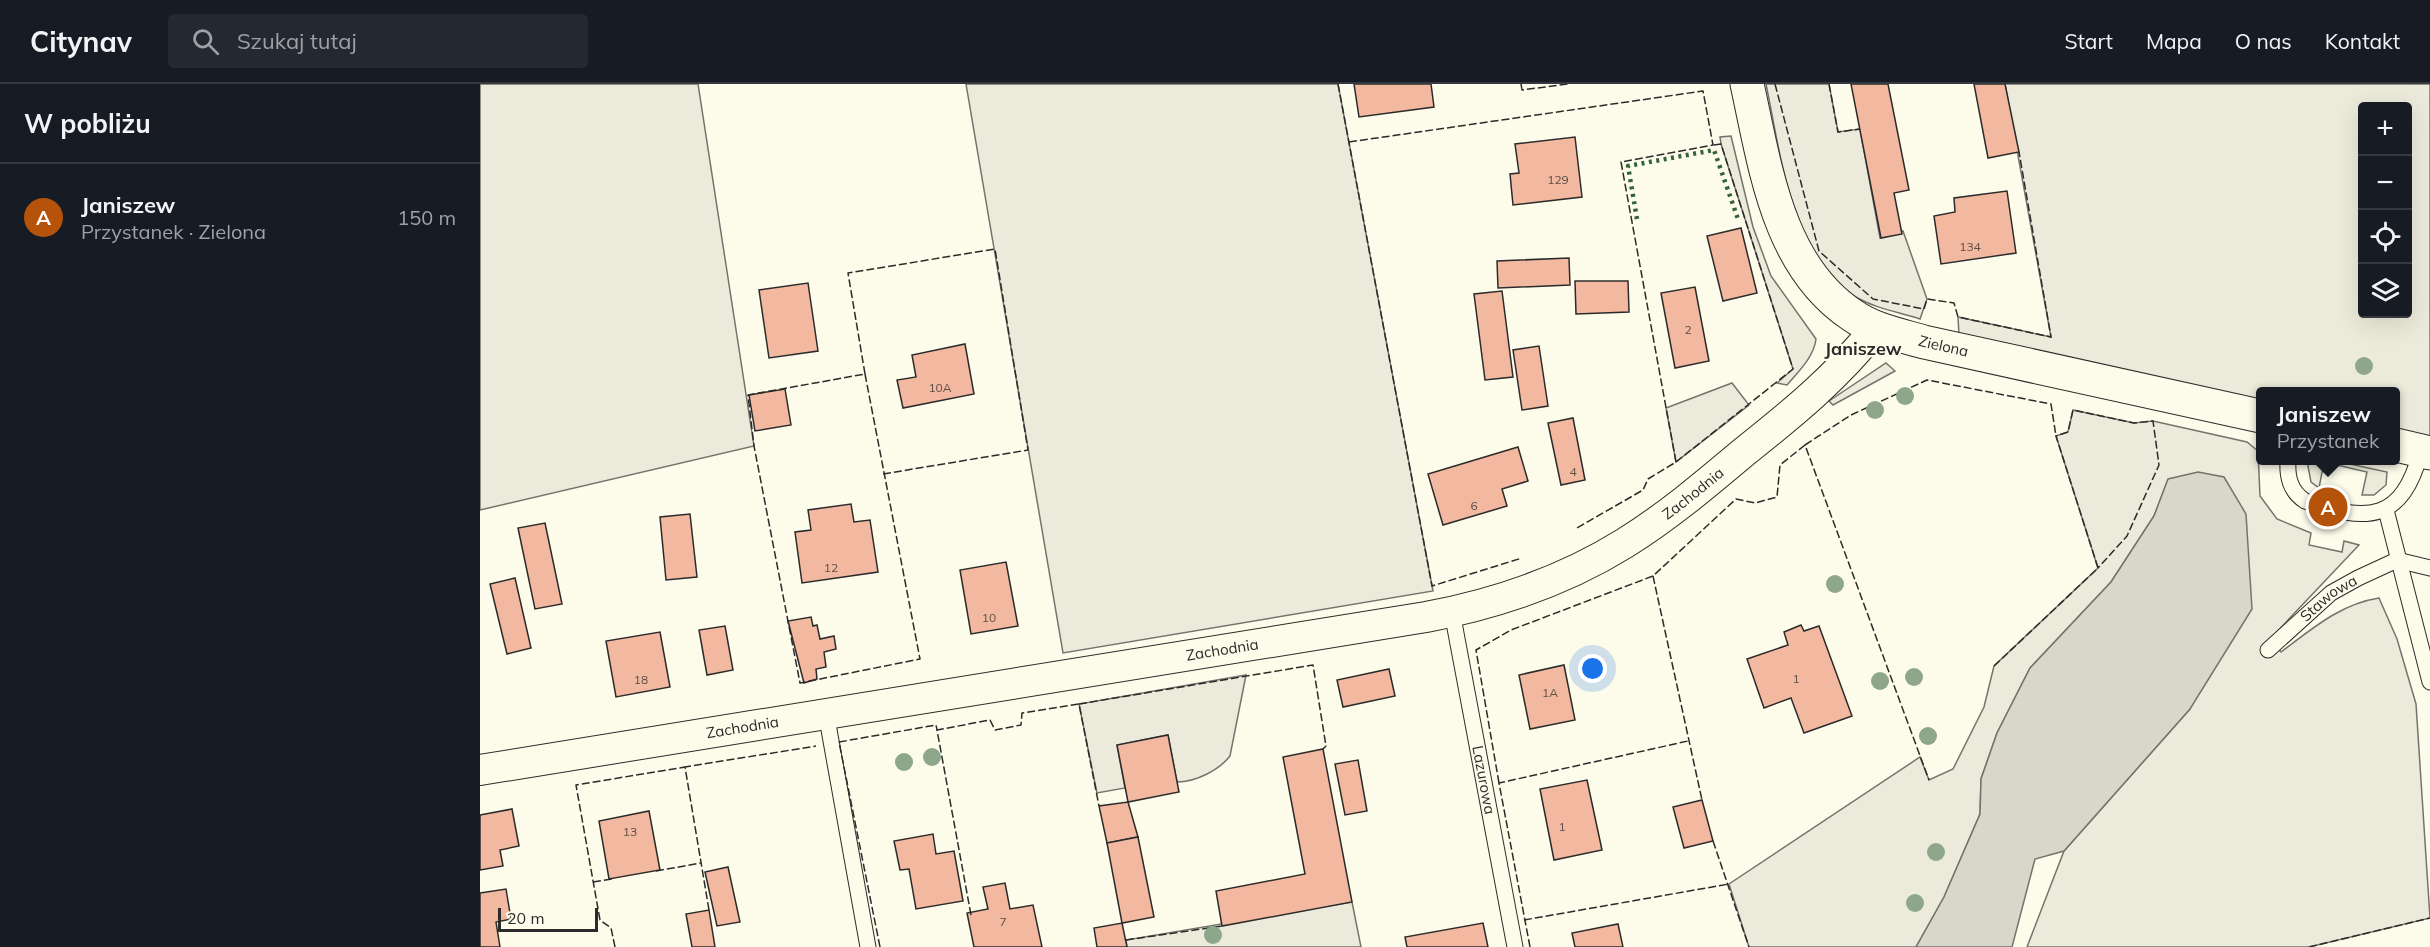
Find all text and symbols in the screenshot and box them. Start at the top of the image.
search box [168,14,588,68]
text: Citynav [30,24,132,59]
icon: search [189,25,222,58]
text: Szukaj tutaj [237,27,357,55]
text: Start [2064,28,2113,54]
text: Mapa [2146,28,2202,54]
text: O nas [2235,28,2292,54]
text: Kontakt [2325,28,2400,54]
map controls [2358,102,2412,318]
button: + [2358,102,2412,156]
text: W pobliżu [24,107,151,140]
button: − [2358,156,2412,210]
house number: 129 [1547,172,1569,187]
text: Janiszew [81,191,175,219]
text: A [36,205,51,230]
text: 150 m [397,205,456,230]
button: locate [2358,210,2412,264]
text: Przystanek · Zielona [81,219,266,244]
house number: 134 [1959,239,1981,254]
button: layers [2358,264,2412,318]
house number: 2 [1684,322,1692,337]
street label: Zielona [1916,331,1970,361]
district label: Janiszew [1824,337,1902,360]
house number: 10A [928,380,952,395]
popup [2256,387,2400,465]
text: Janiszew [2277,400,2371,428]
text: Przystanek [2277,428,2379,453]
street label: Zachodnia [1658,463,1727,523]
house number: 4 [1569,464,1577,479]
pin: A [2308,484,2348,530]
house number: 6 [1470,498,1478,513]
house number: 12 [824,560,838,575]
street label: Stawowa [2296,570,2360,625]
house number: 10 [982,610,996,625]
street label: Zachodnia [1185,634,1260,665]
your location [1578,654,1607,683]
house number: 1 [1792,671,1800,686]
house number: 18 [634,672,648,687]
house number: 1A [1542,685,1558,700]
street label: Zachodnia [705,712,780,742]
street label: Lazurowa [1468,744,1500,816]
house number: 1 [1558,819,1566,834]
house number: 13 [623,824,637,839]
scale bar [498,905,598,932]
text: 20 m [507,908,544,928]
house number: 7 [999,914,1007,929]

